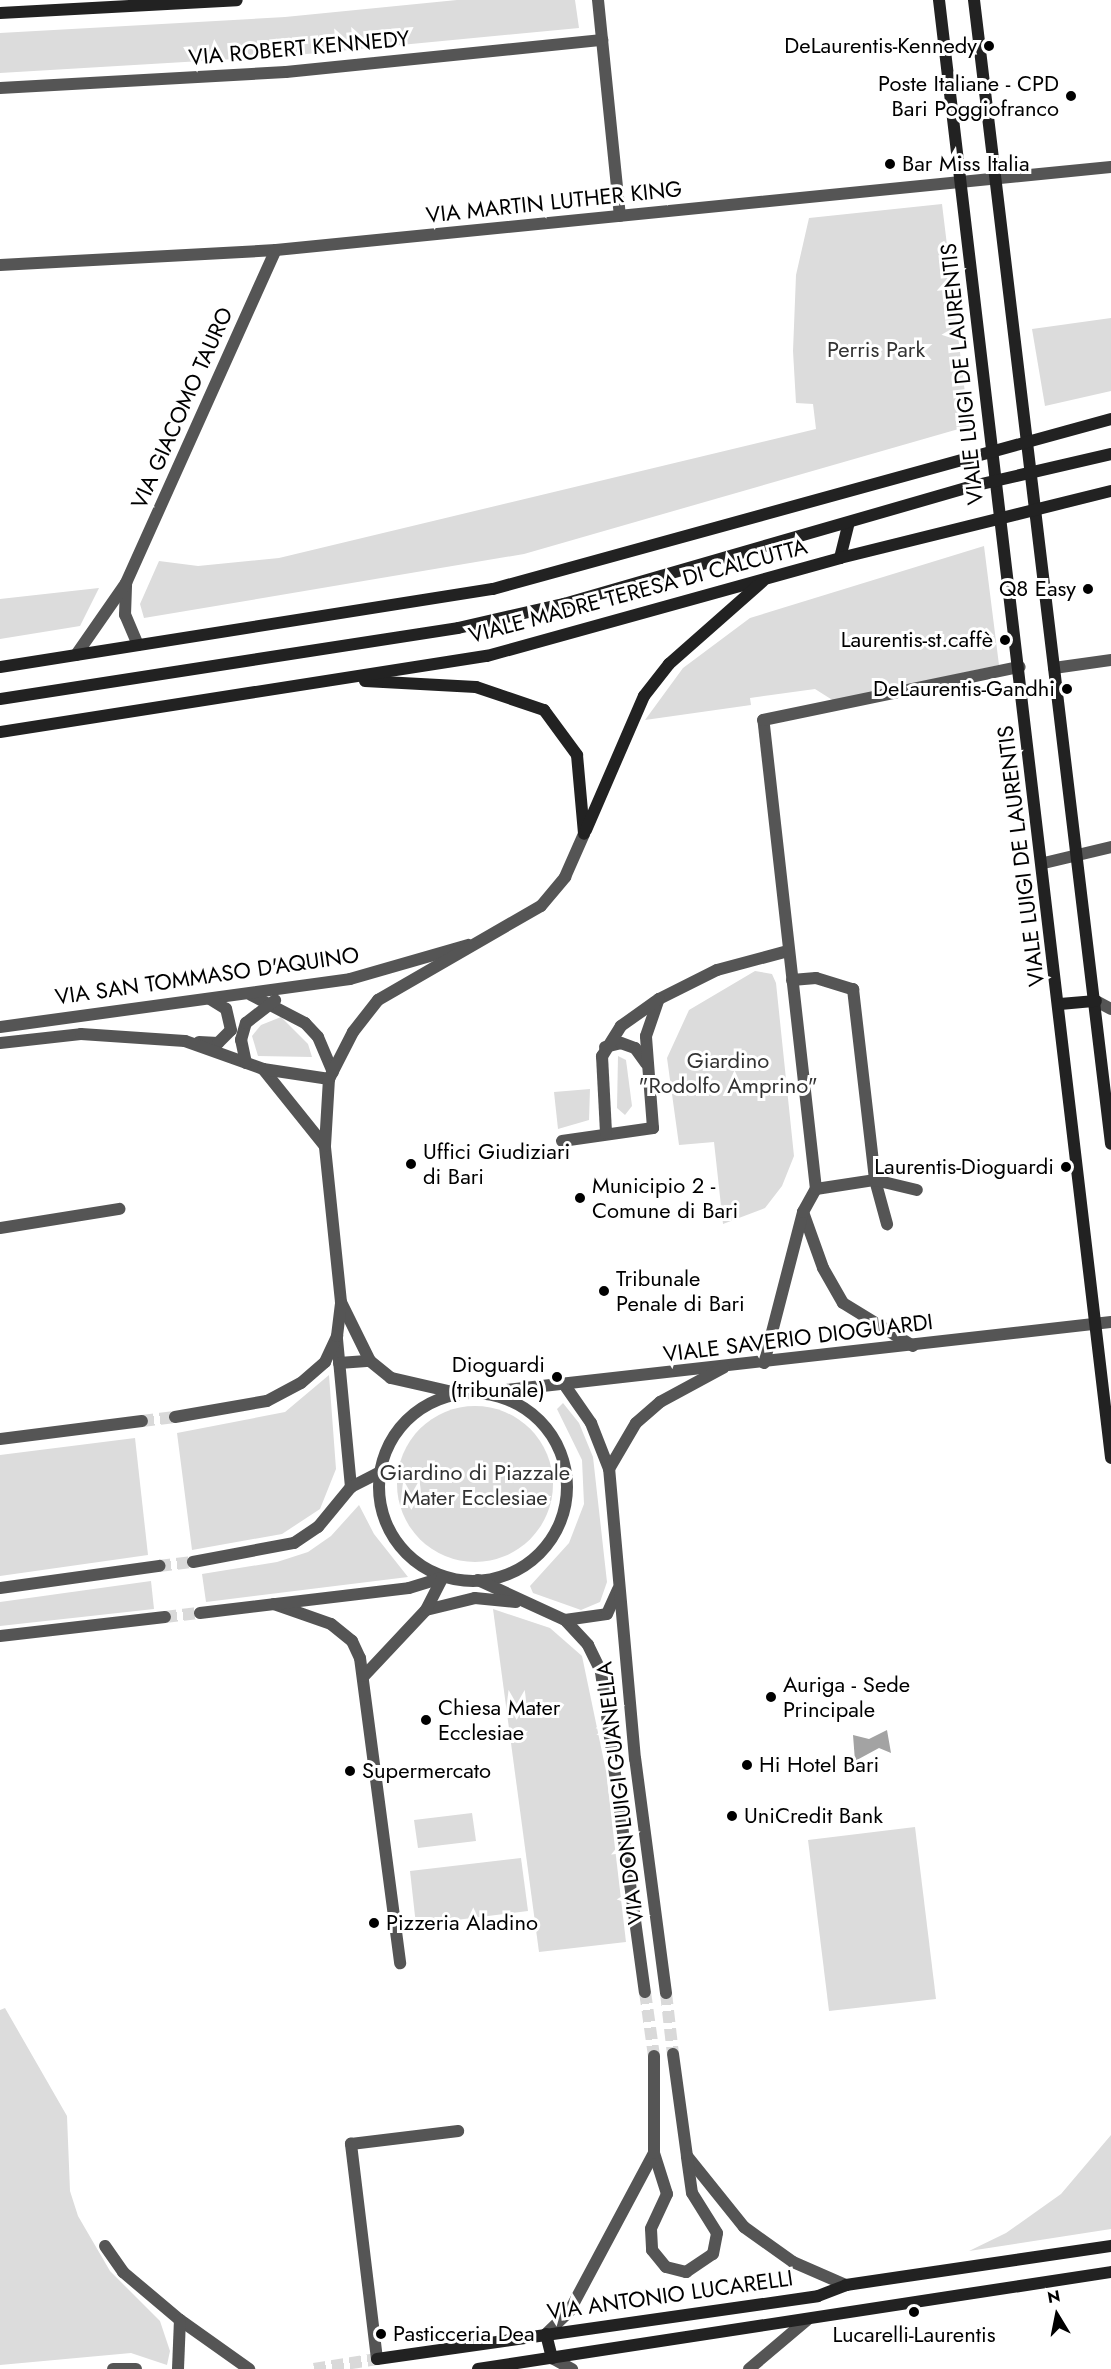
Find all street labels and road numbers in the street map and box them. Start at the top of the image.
street label: VIA ROBERT KENNEDY [187,25,411,71]
street label: VIA MARTIN LUTHER KING [425,175,683,229]
street label: VIALE LUIGI DE LAURENTIS [935,242,989,506]
street label: VIA GIACOMO TAURO [126,303,238,513]
street label: VIALE MADRE TERESA DI CALCUTTA [466,533,810,649]
street label: VIALE LUIGI DE LAURENTIS [992,724,1050,988]
street label: VIA SAN TOMMASO D'AQUINO [53,942,361,1010]
street label: VIALE SAVERIO DIOGUARDI [662,1308,934,1368]
street label: VIA DON LUIGI GUANELLA [591,1660,649,1926]
street label: VIA ANTONIO LUCARELLI [545,2265,795,2325]

